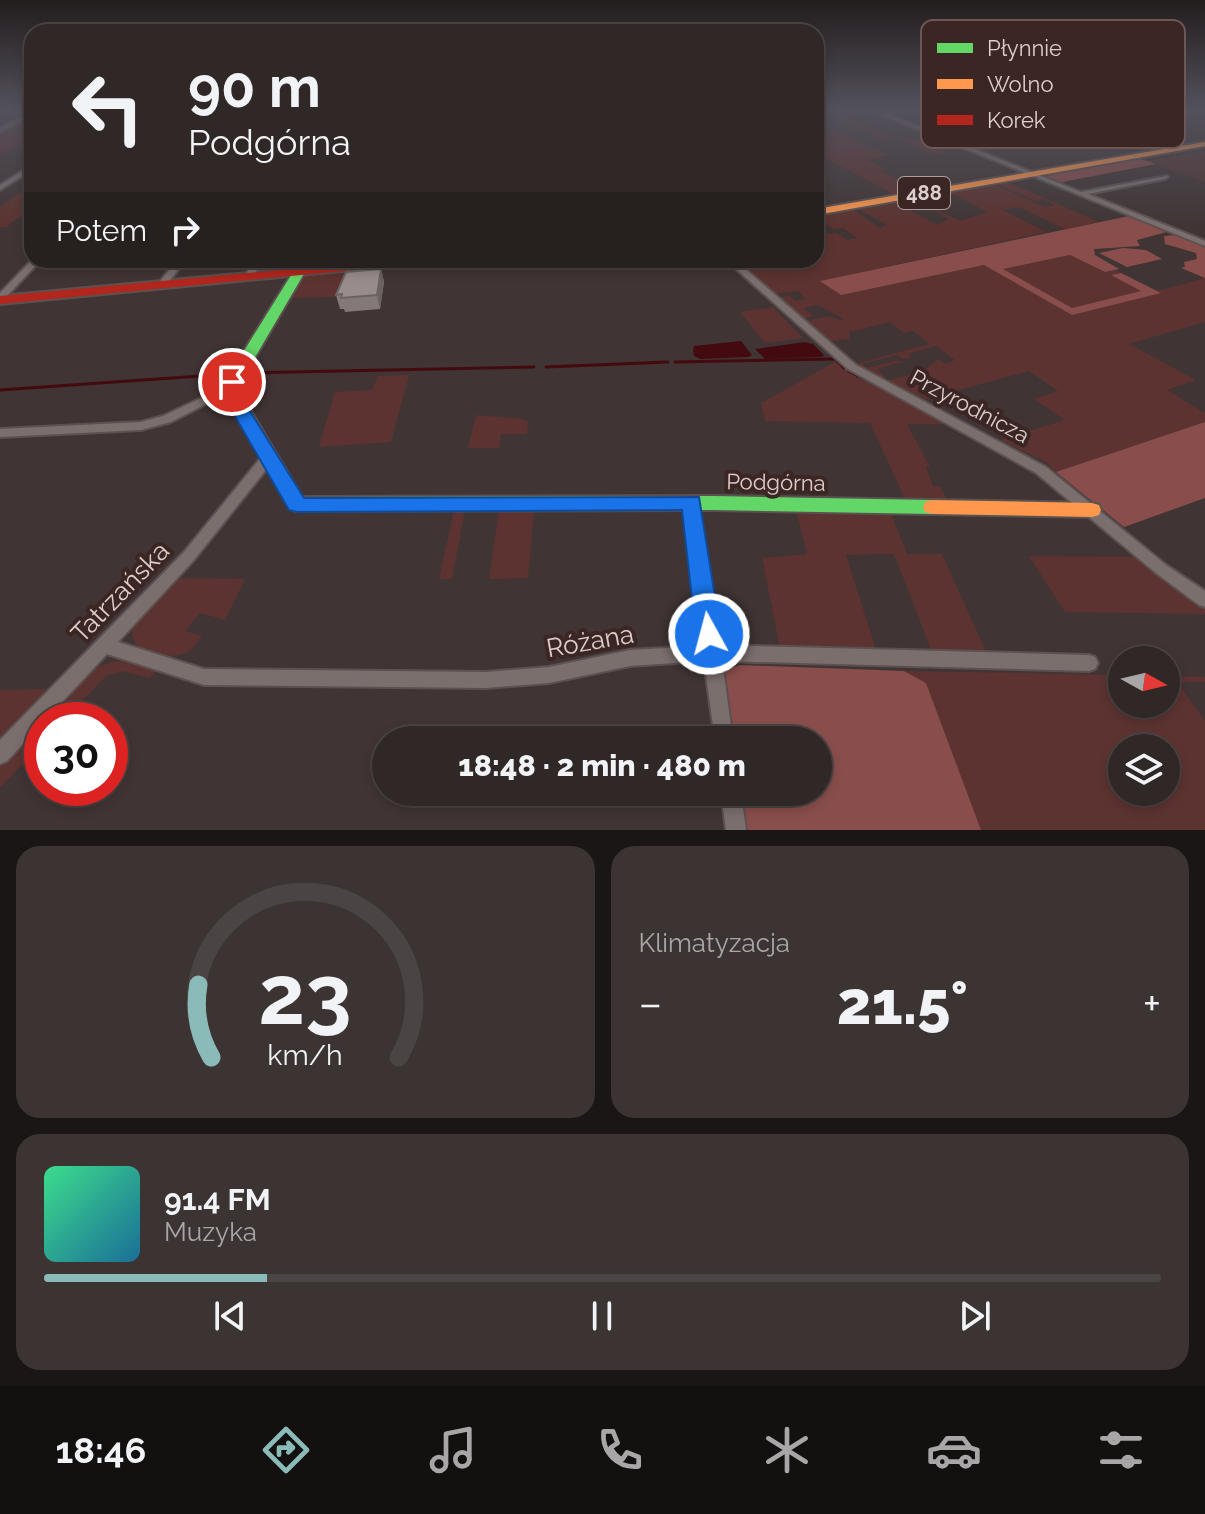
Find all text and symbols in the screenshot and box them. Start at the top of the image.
legend [921,20,1185,148]
text: Płynnie [987,35,1062,61]
text: 90 m [188,54,321,120]
icon: left [56,56,160,160]
text: Wolno [987,71,1054,97]
text: Korek [987,107,1046,133]
text: Podgórna [188,121,351,163]
road number: 488 [898,177,950,209]
icon: right [163,208,207,252]
text: Potem [56,213,147,248]
pin [198,348,266,416]
icon: arrive [210,360,254,404]
street label: Przyrodnicza [906,364,1034,448]
street label: Podgórna [726,468,826,496]
street label: Tatrzańska [65,536,175,648]
position arrow [667,592,751,676]
street label: Różana [544,619,636,663]
north arrow [1108,646,1180,718]
map controls [1108,646,1180,806]
speed limit sign: 30 [24,702,128,806]
button: layers [1108,734,1180,806]
text: 18:48 · 2 min · 480 m [458,748,746,783]
text: Klimatyzacja [639,928,790,958]
text: 23 [259,946,352,1043]
text: 21.5° [837,968,968,1038]
text: − [639,978,662,1029]
text: + [1143,978,1161,1029]
text: km/h [268,1038,343,1072]
text: 91.4 FM [164,1182,271,1217]
text: Muzyka [164,1217,257,1247]
icon: previous [208,1294,252,1338]
icon: pause [580,1294,624,1338]
icon: next [953,1294,997,1338]
icon: directions [258,1422,314,1478]
icon: music [425,1422,481,1478]
icon: phone [592,1422,648,1478]
icon: climate [759,1422,815,1478]
icon: car [926,1422,982,1478]
icon: filters [1093,1422,1149,1478]
text: 18:46 [56,1429,146,1471]

